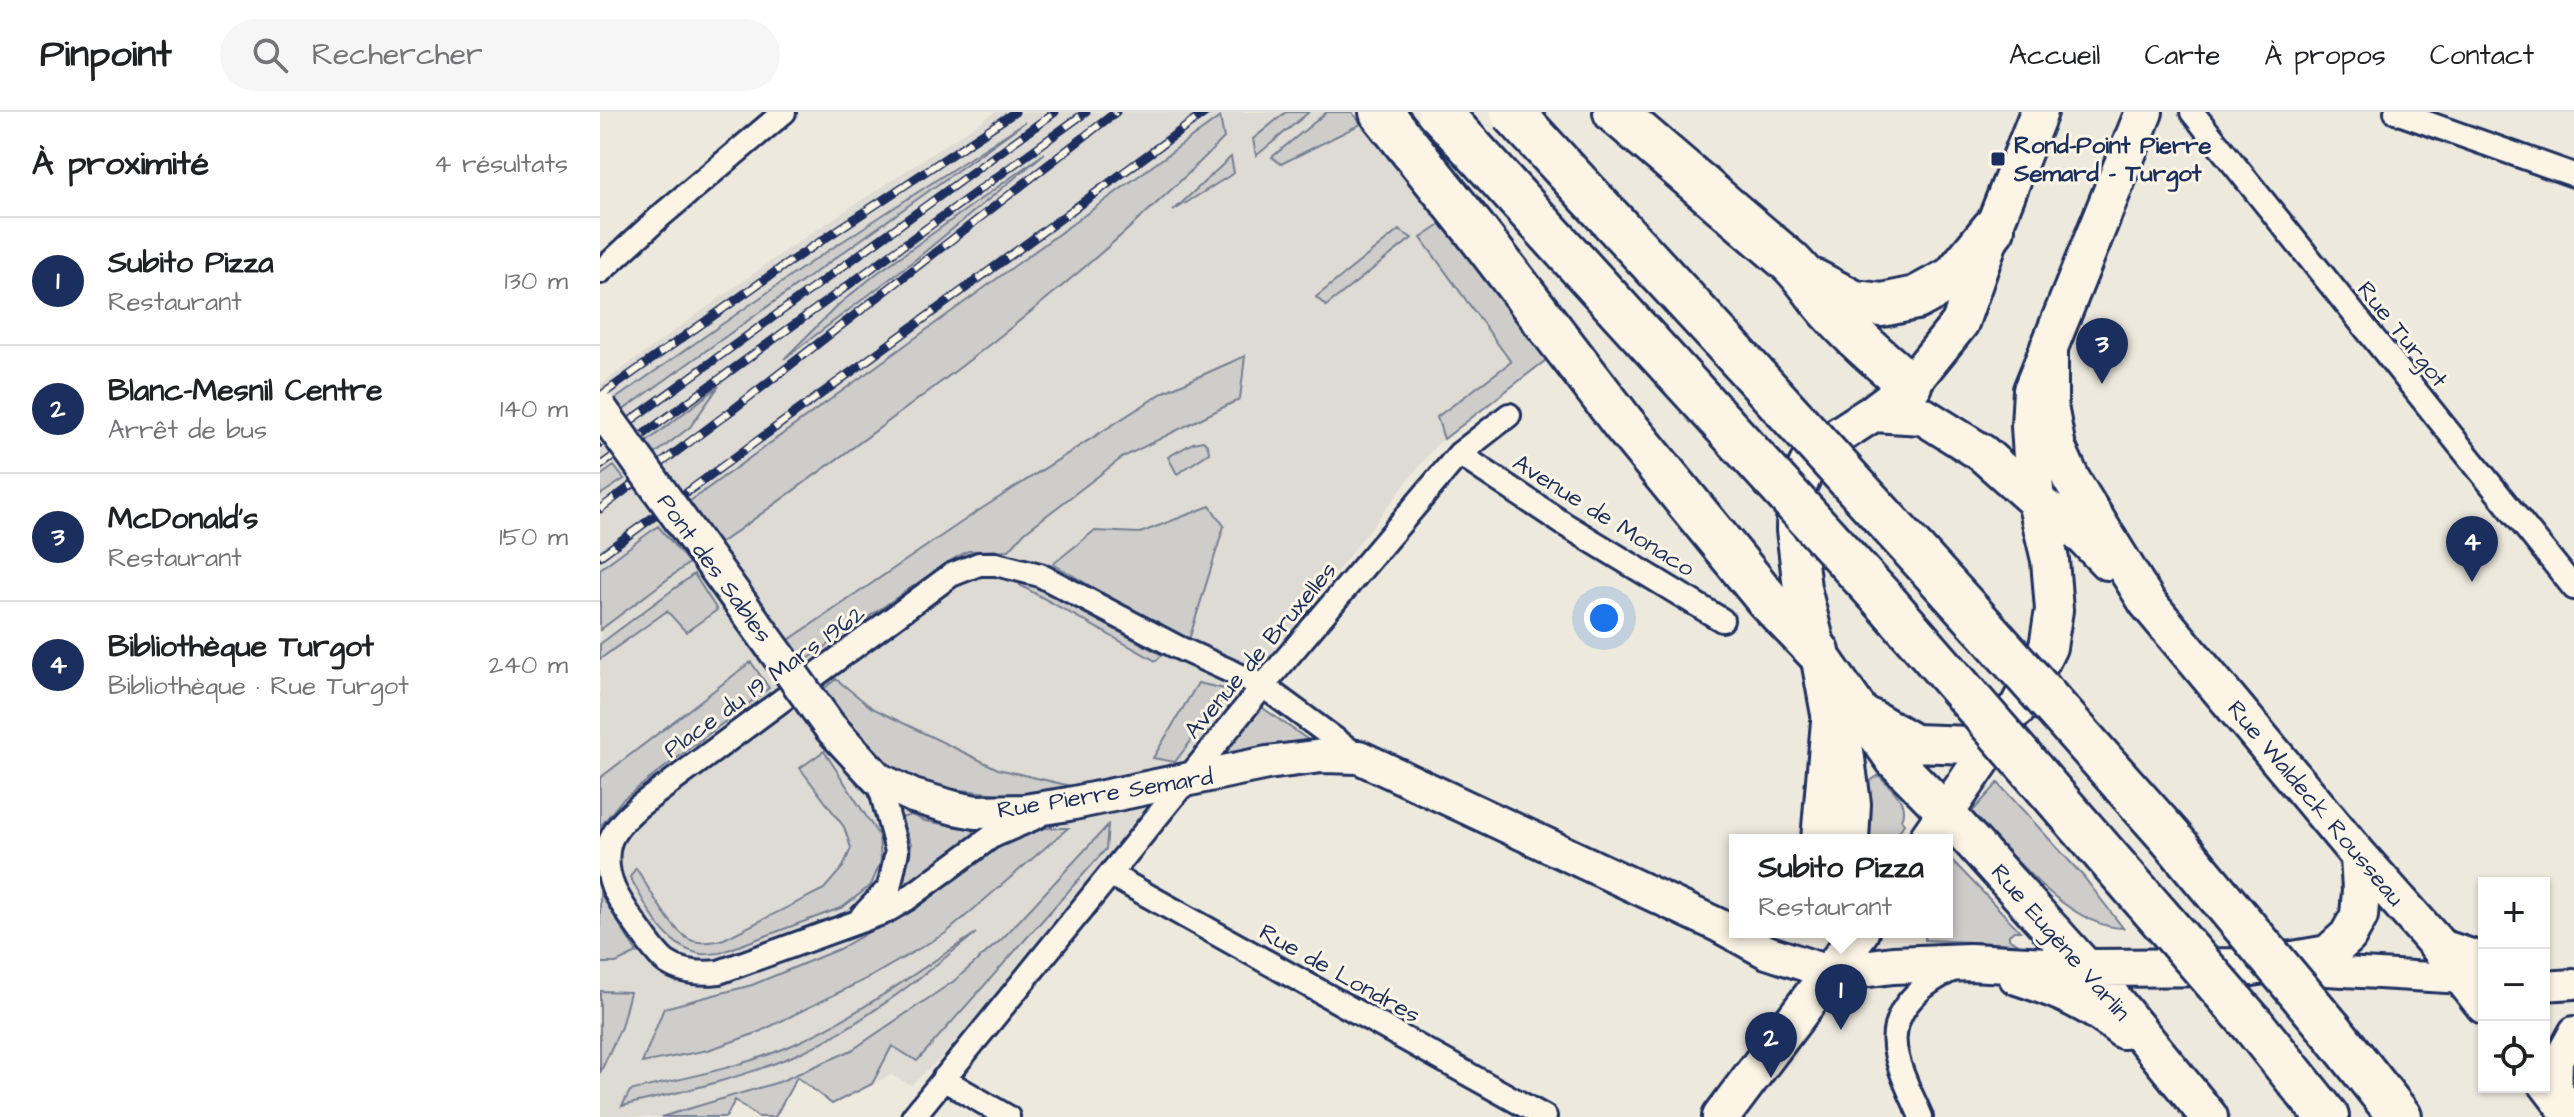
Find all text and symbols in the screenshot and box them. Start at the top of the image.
search box [220,19,780,91]
text: Pinpoint [40,29,172,81]
icon: search [248,33,292,77]
text: Rechercher [312,34,483,76]
text: Accueil [2009,36,2100,75]
text: Carte [2144,36,2220,75]
text: À propos [2264,36,2386,75]
text: Contact [2430,36,2534,75]
place label: Rond-Point Pierre Semard - Turgot [2013,129,2212,192]
text: À proximité [32,140,209,188]
text: 4 résultats [434,146,568,182]
marker: Rond-Point Pierre Semard - Turgot [1989,150,2007,168]
text: Subito Pizza [108,242,274,284]
text: 1 [56,263,60,299]
text: 130 m [504,263,568,299]
street label: Rue Turgot [2348,274,2456,396]
text: Restaurant [108,284,242,320]
pin: 3 [2076,318,2128,384]
text: Blanc-Mesnil Centre [108,370,382,412]
text: 2 [51,391,65,427]
text: 140 m [500,391,568,427]
text: Arrêt de bus [108,412,267,448]
street label: Avenue de Monaco [1506,446,1701,586]
street label: Pont des Sables [648,487,780,650]
text: McDonald's [108,498,258,540]
pin: 4 [2446,516,2498,582]
text: 3 [51,519,65,555]
text: 150 m [499,519,568,555]
text: Restaurant [108,540,242,576]
street label: Avenue de Bruxelles [1176,555,1345,747]
street label: Place du 19 Mars 1962 [657,597,873,767]
your location [1584,598,1624,638]
text: Bibliothèque Turgot [108,626,374,668]
text: 4 [49,647,67,683]
text: 240 m [488,647,568,683]
text: Bibliothèque · Rue Turgot [108,668,409,704]
street label: Rue Waldeck Rousseau [2219,693,2412,914]
street label: Rue Pierre Semard [995,760,1215,828]
popup [1729,834,1953,938]
text: Subito Pizza [1758,847,1924,889]
street label: Rue Eugène Varlin [1982,857,2138,1029]
map controls [2478,877,2550,1093]
button: + [2478,877,2550,949]
text: Restaurant [1758,889,1892,925]
street label: Rue de Londres [1253,915,1426,1032]
button: − [2478,949,2550,1021]
pin: 1 [1815,964,1867,1030]
pin: 2 [1745,1012,1797,1078]
button: locate [2478,1021,2550,1093]

